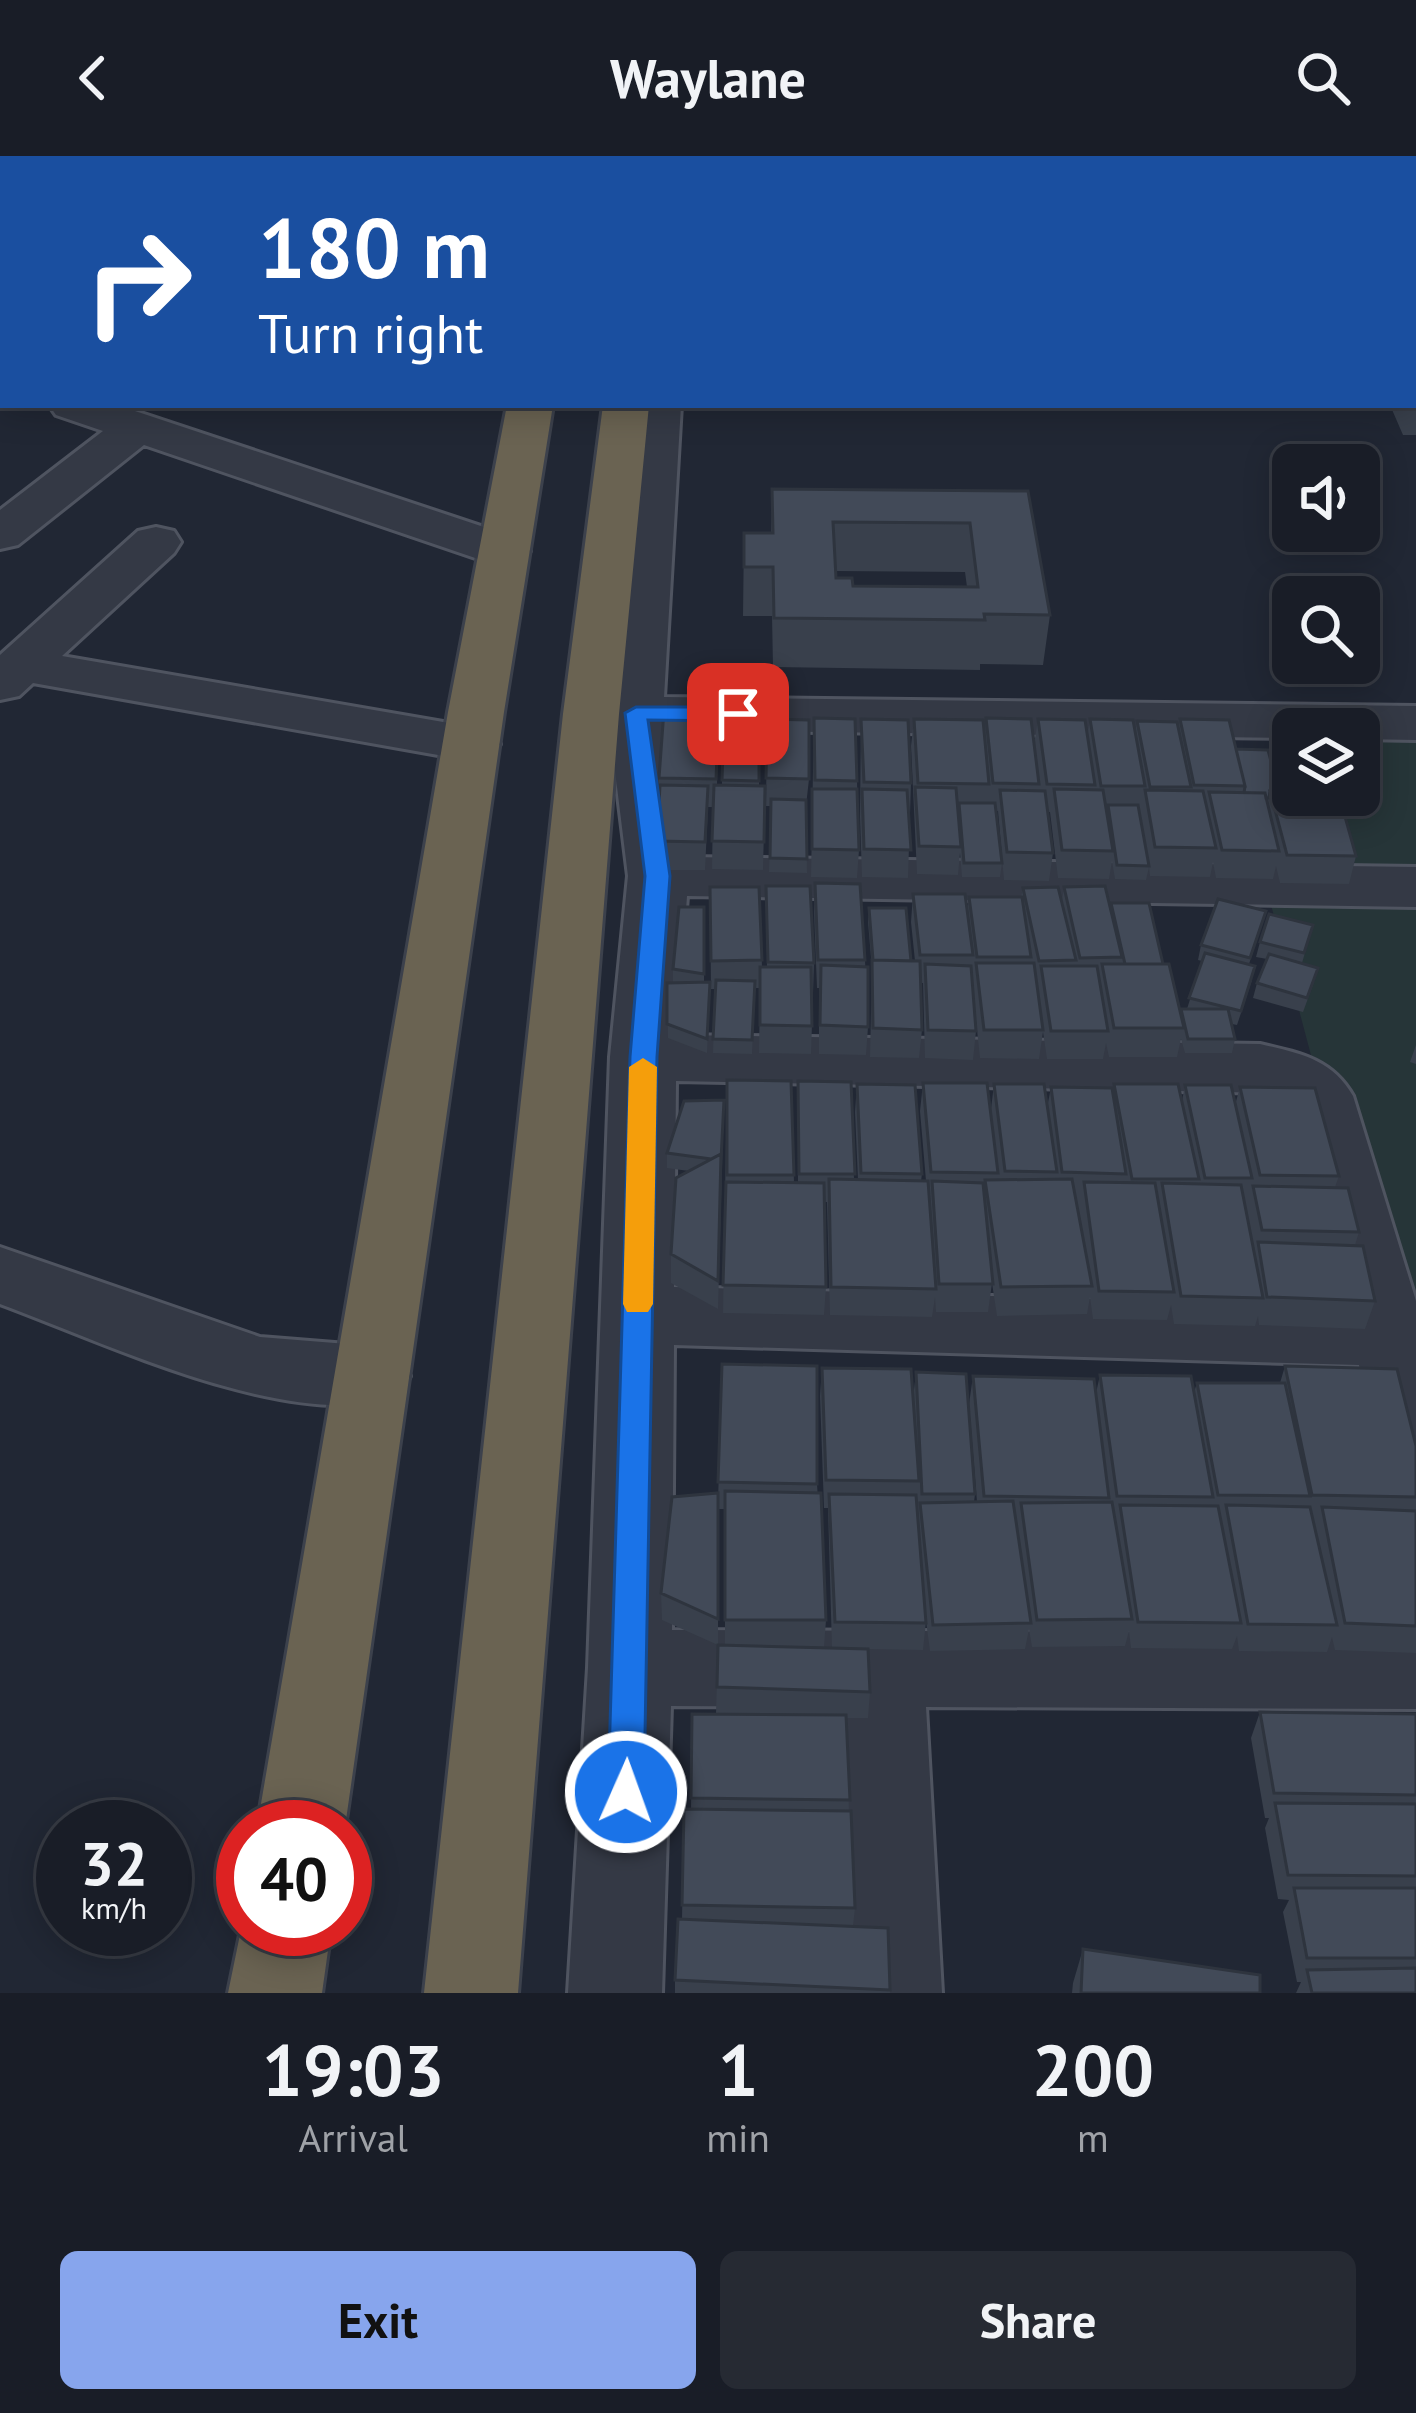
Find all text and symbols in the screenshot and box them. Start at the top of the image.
text: Waylane [610,43,806,113]
icon: back [60,45,126,111]
icon: search [1290,45,1356,111]
text: 180 m [258,192,490,301]
icon: right [60,204,216,360]
text: Turn right [258,298,483,368]
map controls [1272,444,1380,816]
button: sound [1272,444,1380,552]
button: search [1272,576,1380,684]
pin [687,663,789,765]
icon: arrive [705,681,771,747]
button: layers [1272,708,1380,816]
position arrow [563,1729,689,1855]
speed limit sign: 40 [216,1800,372,1956]
text: 32 [80,1824,148,1902]
text: km/h [81,1888,147,1927]
text: 19:03 [262,2023,445,2116]
text: 1 [718,2023,759,2116]
text: 200 [1032,2023,1154,2116]
text: Arrival [299,2112,408,2163]
text: min [706,2112,770,2163]
text: m [1077,2112,1109,2163]
button: Exit [60,2251,696,2389]
button: Share [720,2251,1356,2389]

